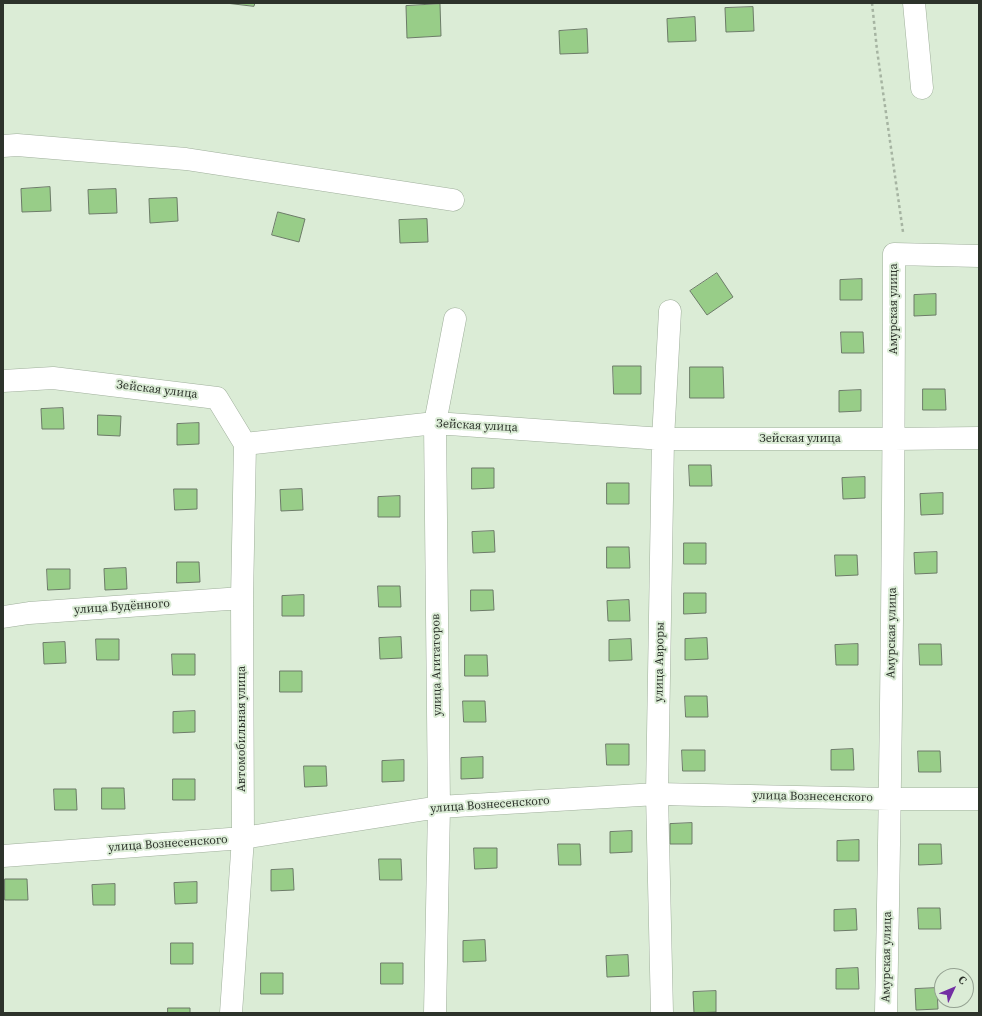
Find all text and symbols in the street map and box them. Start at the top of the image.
street label: Амурская улица [887,263,901,355]
street label: Зейская улица [116,378,198,402]
street label: Зейская улица [436,417,518,435]
street label: Зейская улица [759,432,841,446]
street label: Амурская улица [884,587,900,679]
street label: улица Будённого [74,596,170,618]
street label: улица Агитаторов [429,614,445,716]
street label: улица Авроры [652,622,668,702]
street label: Автомобильная улица [235,666,249,792]
street label: улица Вознесенского [753,789,873,805]
street label: улица Вознесенского [430,794,550,816]
street label: улица Вознесенского [108,833,228,855]
street label: Амурская улица [879,911,895,1003]
north arrow [934,968,974,1008]
text: С [955,972,970,988]

